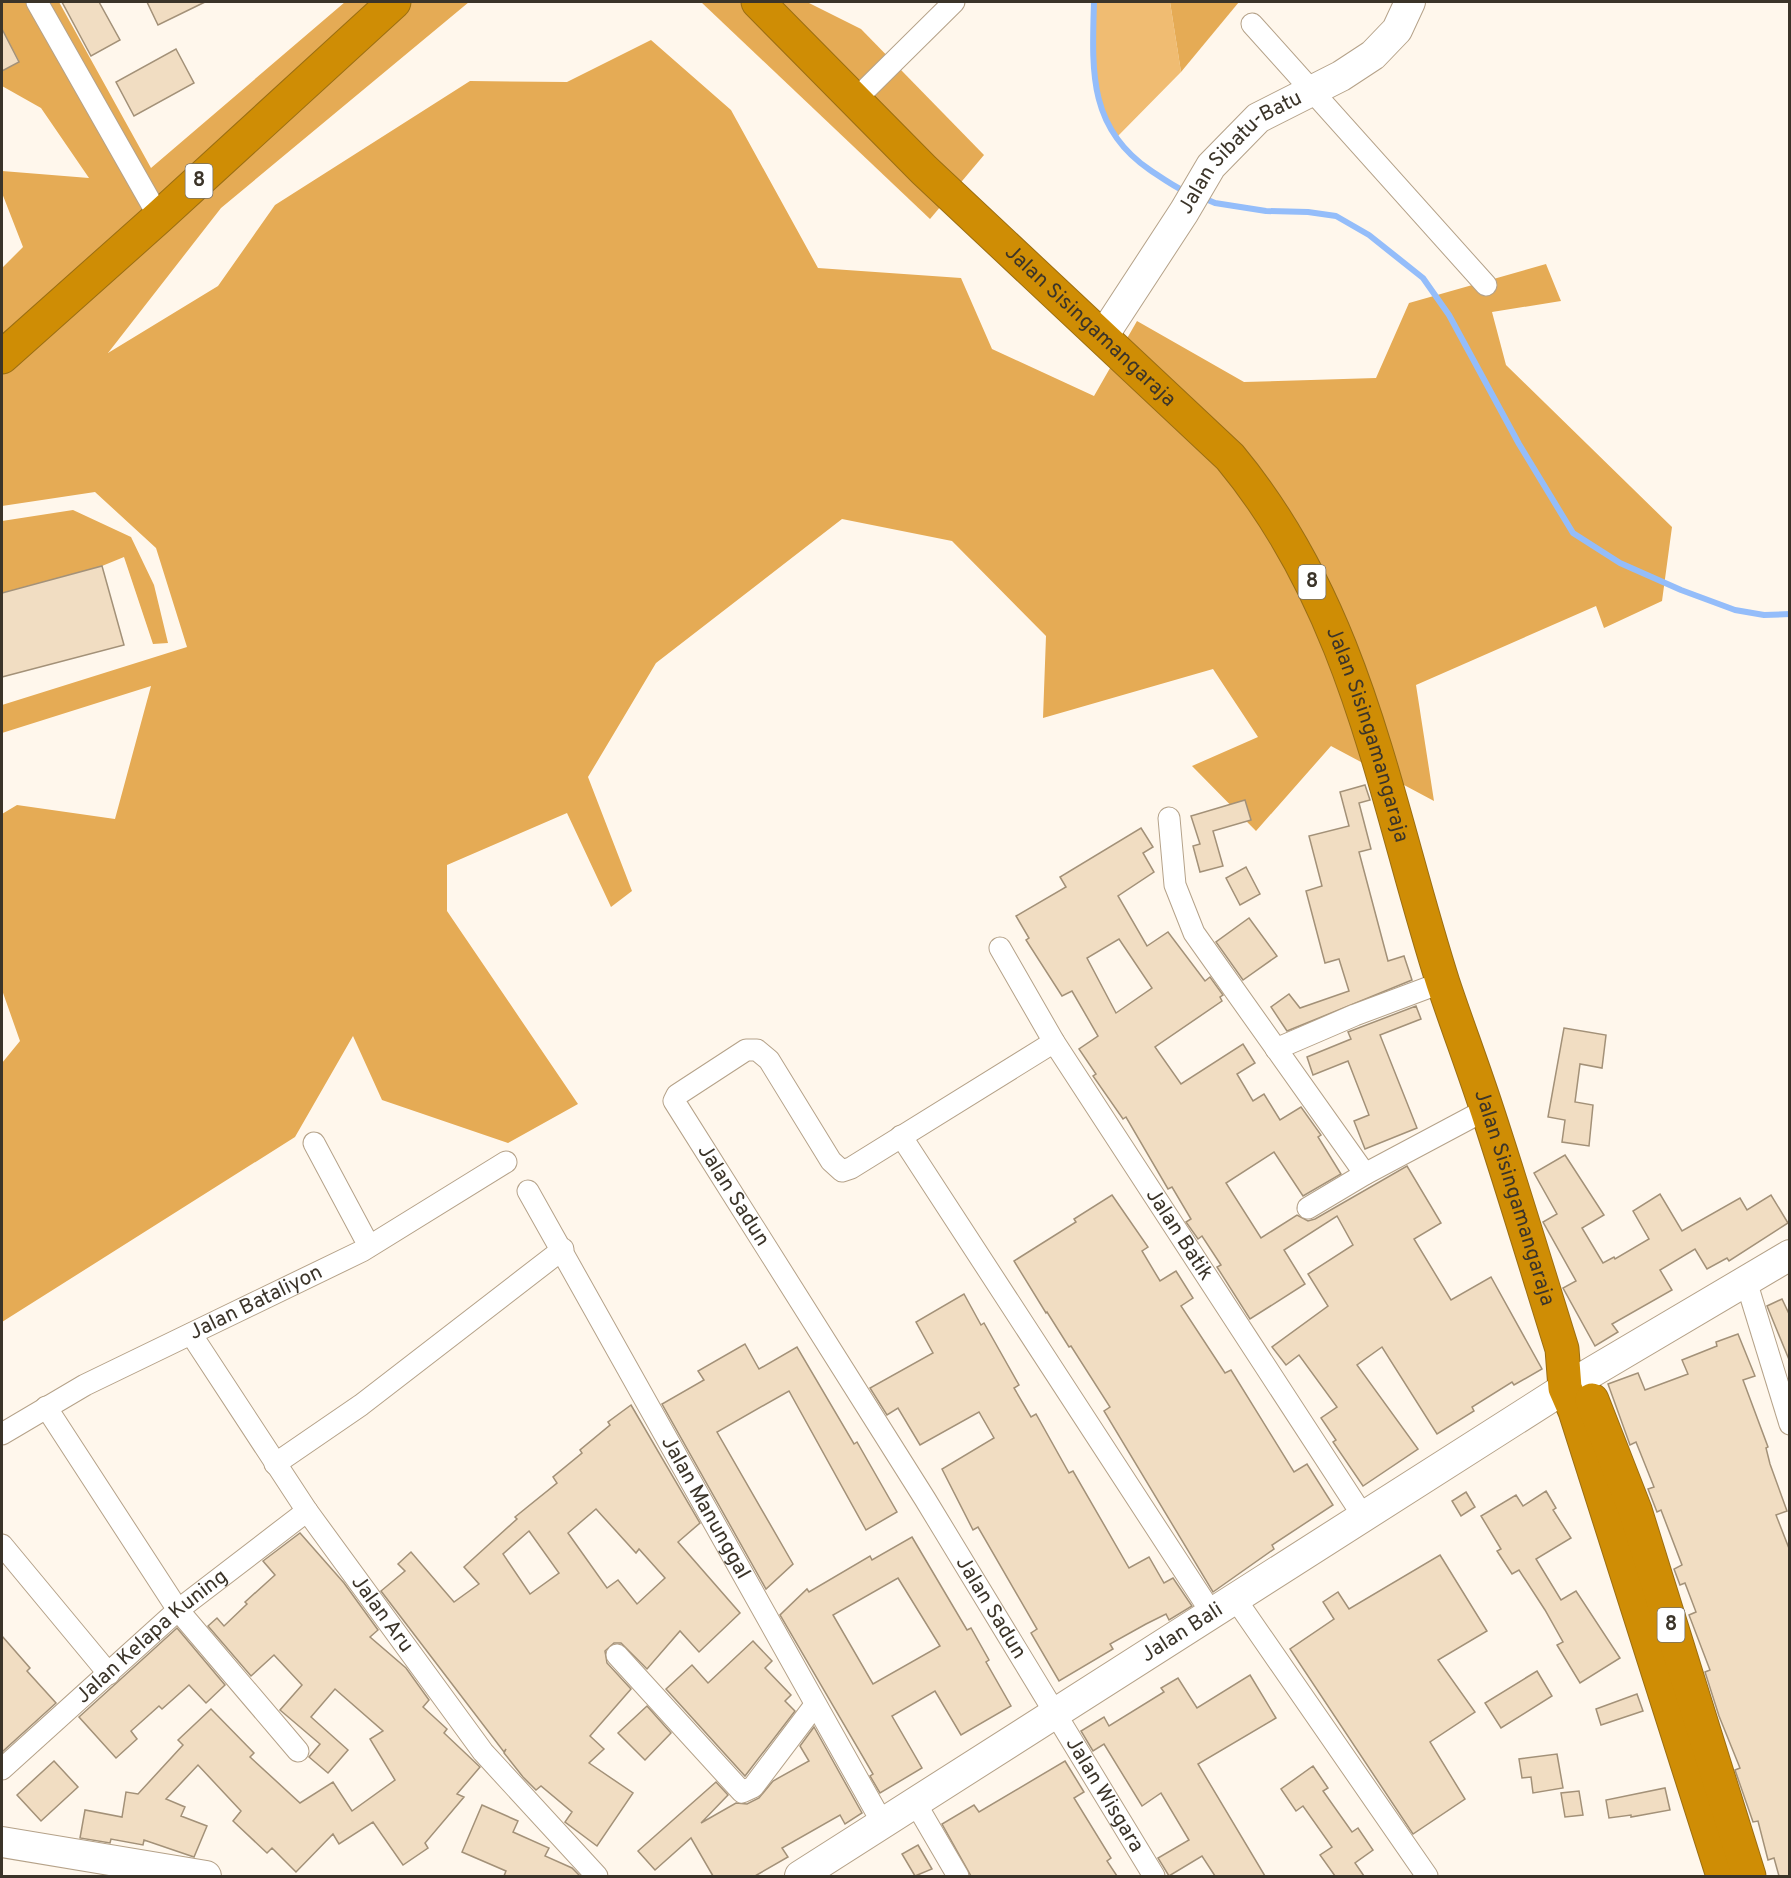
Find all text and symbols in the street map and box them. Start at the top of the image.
street label: Jalan Sibatu-Batu [1172,85,1306,219]
road number: 8 [186,164,212,198]
street label: Jalan Sisingamangaraja [999,239,1182,413]
road number: 8 [1298,565,1326,599]
street label: Jalan Sisingamangaraja [1320,623,1415,845]
street label: Jalan Sisingamangaraja [1468,1086,1561,1309]
street label: Jalan Sadun [691,1139,776,1251]
street label: Jalan Batik [1139,1183,1219,1286]
street label: Jalan Bataliyon [185,1259,327,1346]
street label: Jalan Manunggal [655,1431,756,1584]
street label: Jalan Sadun [949,1551,1032,1664]
street label: Jalan Kelapa Kuning [70,1563,233,1710]
street label: Jalan Aru [345,1570,419,1658]
street label: Jalan Bali [1136,1596,1228,1668]
road number: 8 [1658,1608,1684,1642]
street label: Jalan Wisgara [1059,1732,1150,1857]

